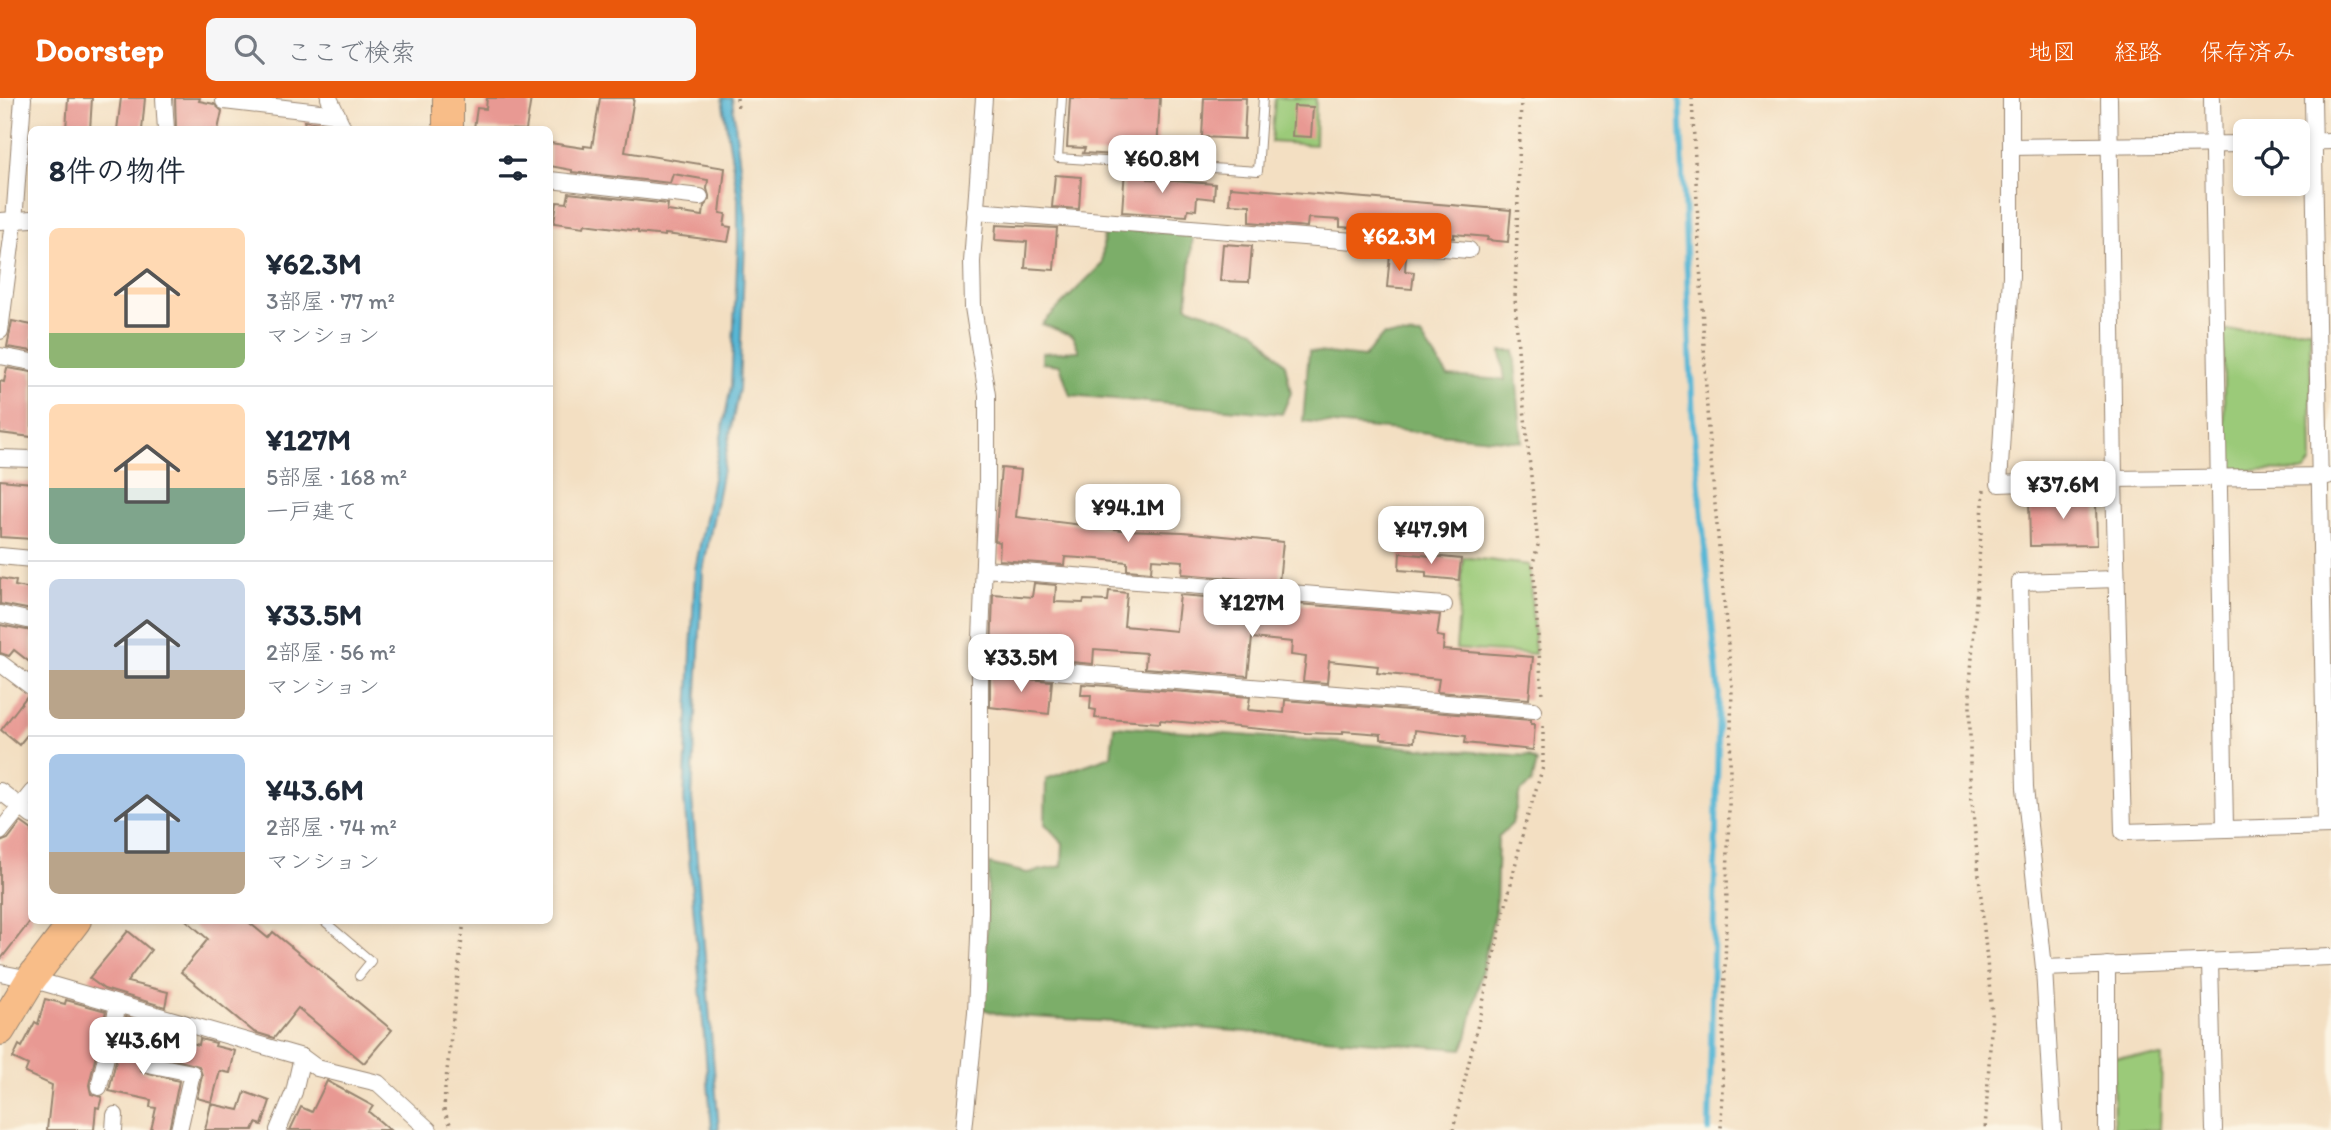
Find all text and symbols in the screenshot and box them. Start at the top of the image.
search box [206,18,696,81]
text: Doorstep [35,30,164,69]
icon: search [230,30,268,68]
text: ここで検索 [286,36,416,68]
text: 地図 [2028,37,2076,66]
text: 経路 [2114,37,2162,66]
text: 保存済み [2200,37,2296,66]
map controls [2233,119,2310,196]
button: locate [2233,119,2310,196]
pin: ¥60.8M [1105,136,1219,195]
text: ¥60.8M [1124,144,1200,172]
icon: filters [494,149,532,187]
text: 8件の物件 [49,152,185,189]
pin: ¥62.3M [1342,214,1456,273]
text: ¥62.3M [1362,222,1436,250]
text: ¥62.3M [266,245,362,282]
icon: home [105,256,189,340]
text: 3部屋 · 77 m² [266,287,395,315]
text: マンション [266,321,380,349]
text: ¥127M [266,421,351,458]
icon: home [105,432,189,516]
pin: ¥37.6M [2006,462,2120,521]
text: 5部屋 · 168 m² [266,463,407,491]
text: ¥37.6M [2027,470,2099,498]
pin: ¥94.1M [1071,484,1185,544]
text: ¥94.1M [1091,493,1165,521]
text: 一戸建て [266,497,358,525]
pin: ¥47.9M [1374,506,1488,566]
text: ¥47.9M [1394,515,1468,543]
pin: ¥127M [1203,580,1301,639]
text: ¥127M [1219,588,1285,616]
text: ¥33.5M [266,596,362,633]
icon: home [105,607,189,691]
pin: ¥33.5M [964,634,1078,694]
text: 2部屋 · 56 m² [266,638,396,666]
text: ¥33.5M [984,643,1058,671]
text: マンション [266,672,380,700]
text: ¥43.6M [266,771,364,808]
icon: home [105,782,189,866]
text: 2部屋 · 74 m² [266,813,397,841]
text: マンション [266,847,380,875]
pin: ¥43.6M [86,1018,200,1077]
text: ¥43.6M [105,1026,181,1054]

